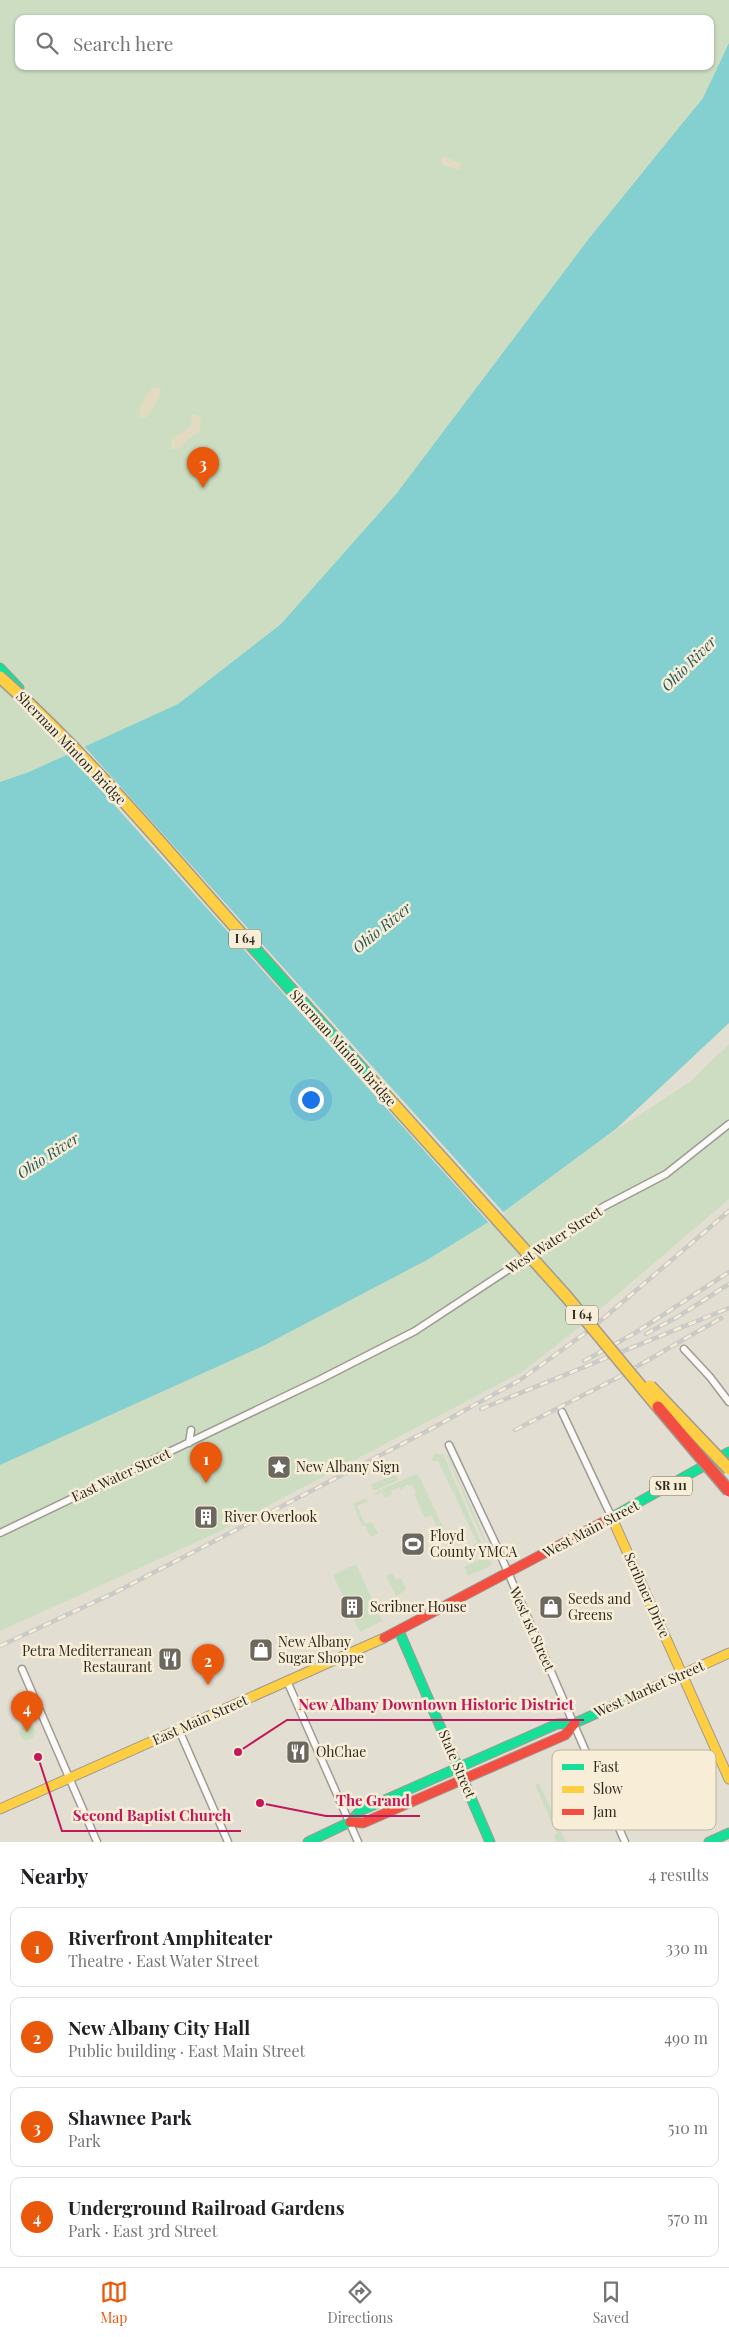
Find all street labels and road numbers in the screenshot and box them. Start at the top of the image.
street label: Sherman Minton Bridge [12,687,131,809]
road number: I 64 [229,930,261,949]
street label: Sherman Minton Bridge [286,985,401,1110]
street label: West Water Street [501,1201,606,1278]
road number: I 64 [566,1306,598,1324]
street label: East Water Street [68,1443,174,1506]
road number: SR 111 [650,1476,692,1495]
street label: West Main Street [539,1495,643,1562]
street label: Scribner Drive [620,1549,675,1641]
street label: West 1st Street [505,1583,560,1675]
street label: West Market Street [590,1655,708,1722]
street label: East Main Street [149,1690,251,1749]
street label: State Street [435,1727,481,1802]

